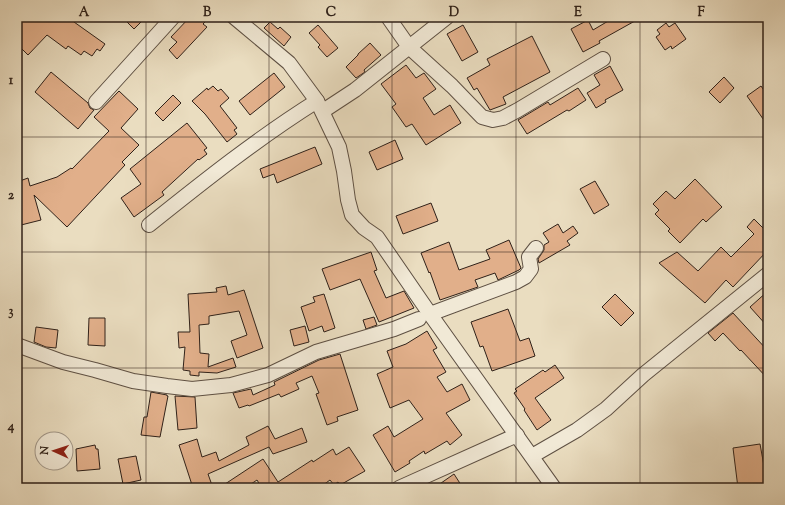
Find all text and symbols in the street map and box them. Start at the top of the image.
text: A [79,4,90,22]
text: B [203,4,212,22]
text: C [326,4,336,22]
text: D [449,4,459,22]
text: E [574,4,582,22]
text: F [697,4,705,22]
text: 1 [9,72,14,90]
text: 2 [8,187,15,205]
text: 3 [8,303,14,321]
text: 4 [7,418,15,436]
north arrow [34,431,74,471]
text: N [37,446,53,456]

